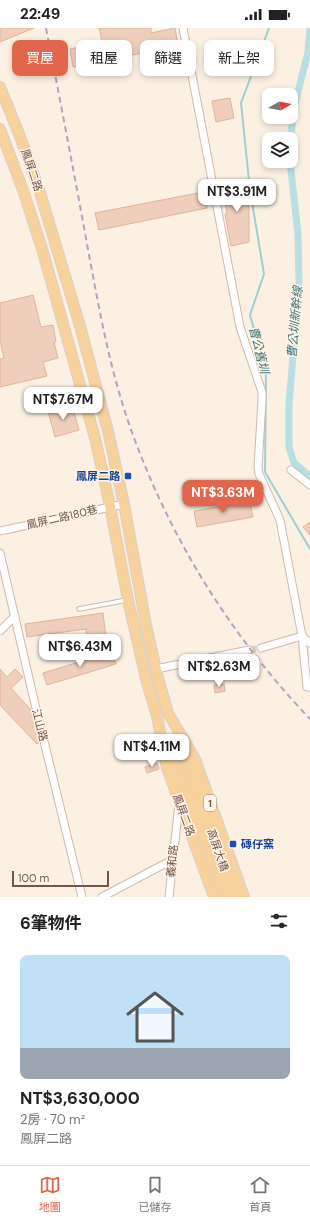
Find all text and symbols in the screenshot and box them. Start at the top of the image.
text: 22:49 [20,4,60,24]
chip: 買屋 [12,40,68,76]
chip: 租屋 [76,40,132,76]
chip: 篩選 [140,40,196,76]
chip: 新上架 [204,40,274,76]
north arrow [262,88,298,124]
map controls [262,88,298,168]
button: layers [262,132,298,168]
street label: 鳳屏二路 [18,147,46,193]
pin: NT$3.91M [196,179,278,213]
text: NT$3.91M [207,183,267,200]
water label: 曹公圳新幹線 [284,283,306,359]
water label: 曹公舊圳 [245,325,273,377]
pin: NT$7.67M [22,387,104,421]
text: NT$7.67M [33,391,93,408]
place label: 鳳屏二路 [76,469,121,483]
marker: 鳳屏二路 [123,471,133,481]
pin: NT$3.63M [182,480,264,514]
text: NT$3.63M [191,484,255,501]
street label: 鳳屏二路180巷 [25,502,99,532]
pin: NT$6.43M [39,634,121,668]
text: NT$6.43M [48,638,112,655]
pin: NT$2.63M [178,654,260,688]
text: NT$2.63M [188,658,251,675]
street label: 江山路 [29,707,51,743]
pin: NT$4.11M [111,734,193,768]
text: NT$4.11M [123,738,181,755]
street label: 鳳屏二路 [170,792,198,838]
road number: 1 [204,795,216,811]
street label: 高屏大橋 [204,827,232,873]
place label: 磚仔窯 [240,837,274,851]
marker: 磚仔窯 [228,839,238,849]
street label: 義和路 [163,844,181,878]
scale bar [12,869,109,888]
text: 100 m [18,871,49,885]
icon: filters [268,910,290,932]
text: 6筆物件 [20,912,82,934]
icon: home [119,981,191,1053]
text: NT$3,630,000 [20,1087,140,1109]
text: 2房 · 70 m² [20,1111,85,1128]
text: 鳳屏二路 [20,1130,72,1147]
tab: 地圖 [39,1174,61,1214]
tab: 已儲存 [138,1174,171,1214]
tab: 首頁 [249,1174,271,1214]

